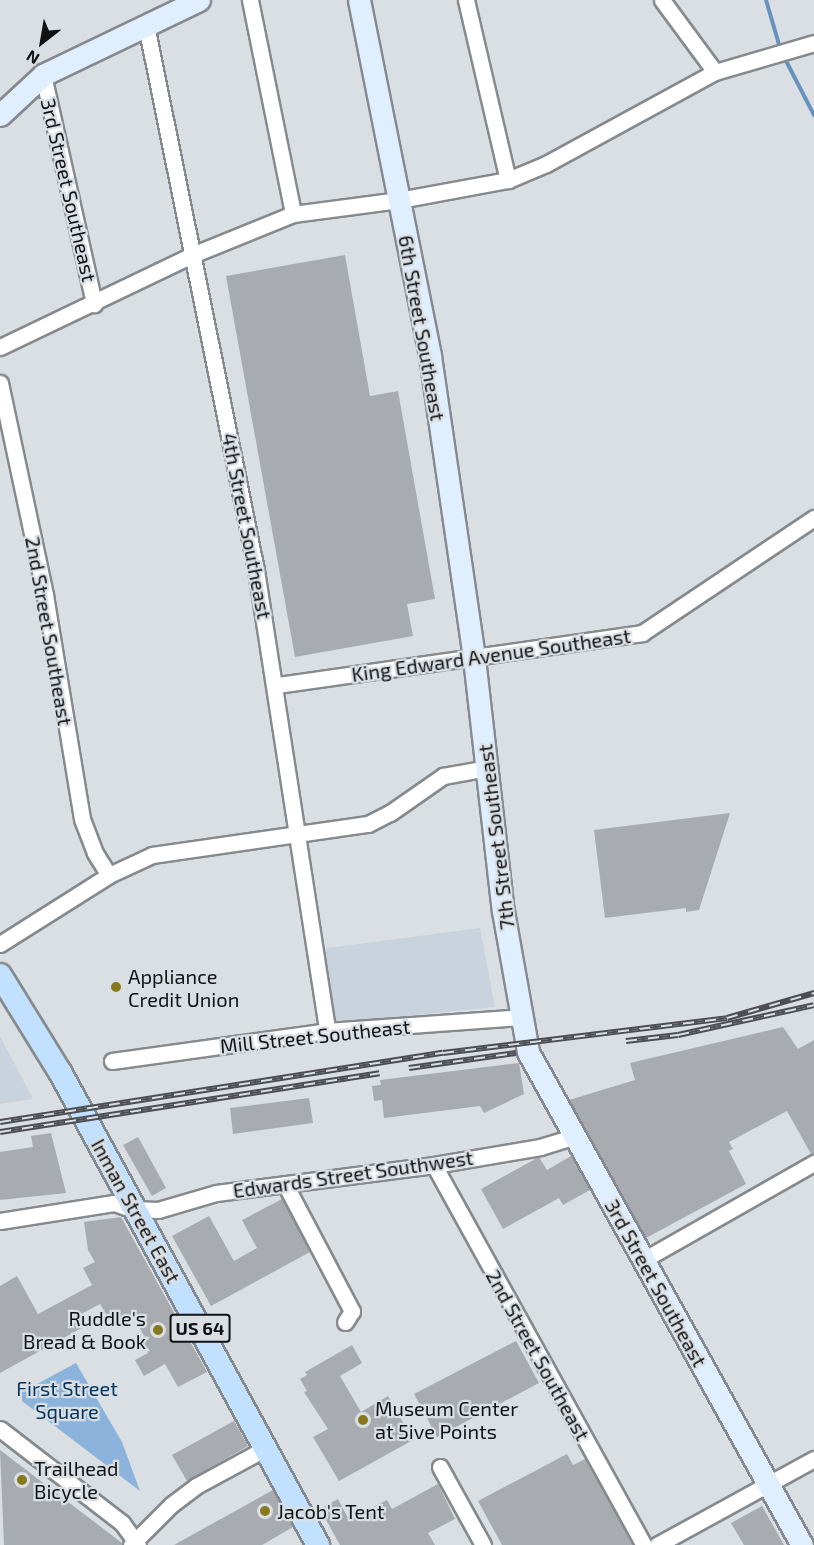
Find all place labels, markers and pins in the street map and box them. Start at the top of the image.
place label: Appliance Credit Union [128,964,239,1011]
marker: Appliance Credit Union [109,980,123,994]
place label: Ruddle's Bread & Book [23,1306,146,1353]
marker: Ruddle's Bread & Book [151,1323,165,1337]
place label: Museum Center at 5ive Points [375,1396,518,1443]
marker: Museum Center at 5ive Points [356,1413,370,1427]
place label: Trailhead Bicycle [34,1456,118,1503]
marker: Trailhead Bicycle [15,1473,29,1487]
place label: Jacob's Tent [277,1499,385,1523]
marker: Jacob's Tent [258,1504,272,1518]

